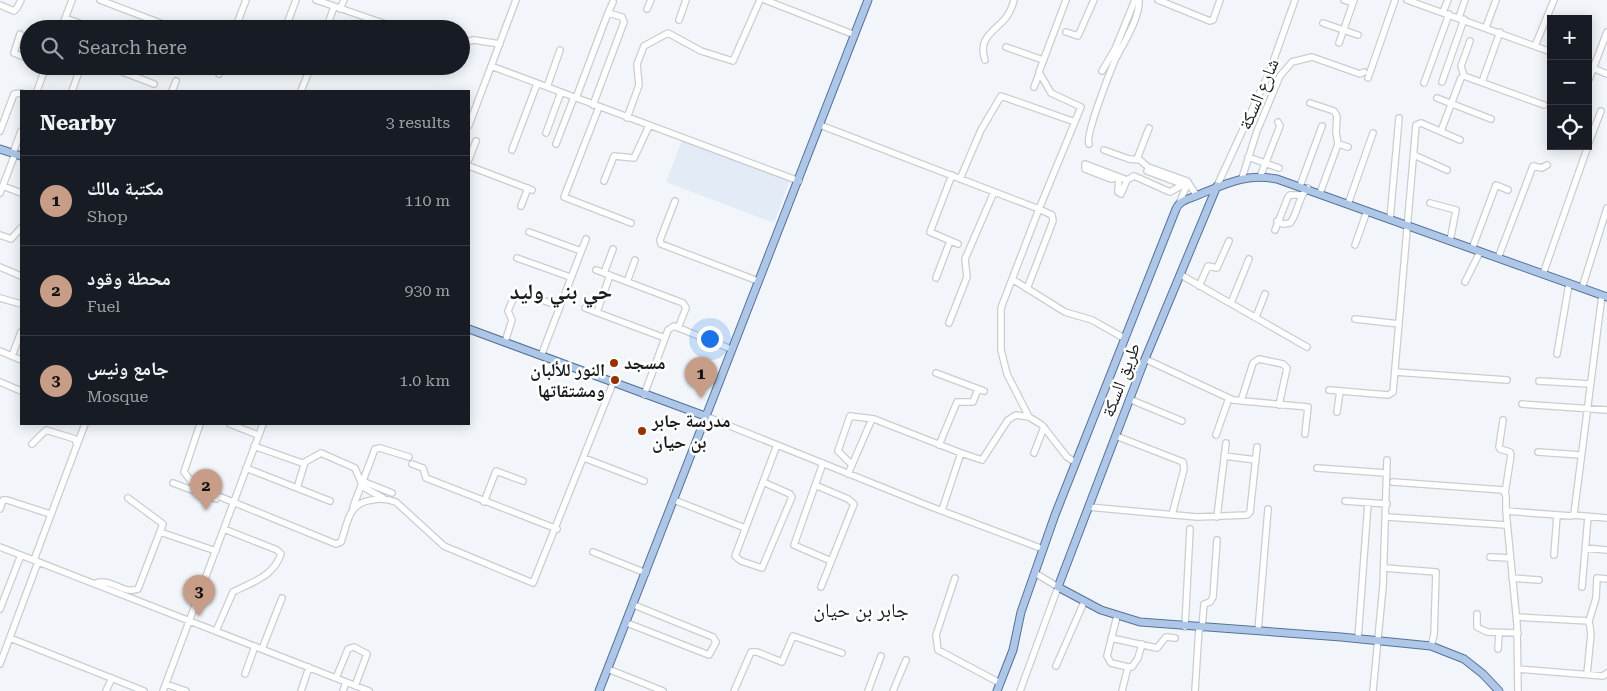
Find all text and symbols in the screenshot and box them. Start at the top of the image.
map controls [1547,15,1592,150]
button: + [1547,15,1592,60]
search box [20,20,470,75]
icon: search [38,34,66,62]
text: Search here [78,36,187,59]
street label: شارع السكة [1234,55,1284,133]
button: − [1547,60,1592,105]
button: locate [1547,105,1592,150]
text: Nearby [40,111,116,135]
text: 3 results [386,113,450,132]
text: مكتبة مالك [87,177,164,200]
text: 1 [52,191,60,210]
text: 110 m [404,191,450,210]
text: Shop [87,207,128,226]
text: محطة وقود [87,267,171,290]
district label: حي بني وليد [510,279,612,308]
text: 2 [52,281,60,300]
text: 930 m [404,281,450,300]
text: Fuel [87,297,120,316]
your location [697,326,723,352]
street label: طريق السكة [1097,340,1145,420]
place label: مسجد [624,352,666,373]
text: جامع ونيس [87,357,169,380]
marker: مسجد [608,357,620,369]
pin: 1 [685,357,717,398]
place label: النور للألبان ومشتقاتها [530,359,605,401]
text: 3 [52,371,60,390]
text: 1.0 km [399,371,450,390]
marker: النور للألبان ومشتقاتها [609,374,621,386]
text: Mosque [87,387,148,406]
place label: مدرسة جابر بن حيان [651,410,731,453]
marker: مدرسة جابر بن حيان [636,425,648,437]
pin: 2 [190,469,222,510]
pin: 3 [183,575,215,616]
district label: جابر بن حيان [813,598,909,622]

